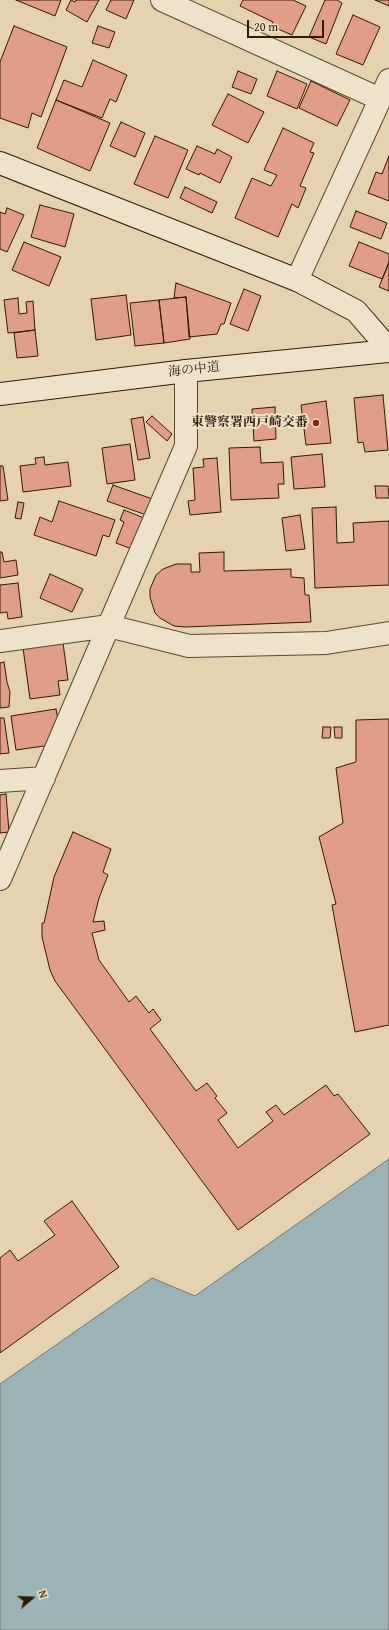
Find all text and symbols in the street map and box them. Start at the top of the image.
scale bar [249,12,326,38]
text: 20 m [254,18,278,35]
street label: 海の中道 [167,360,221,380]
place label: 東警察署西戸崎交番 [191,415,308,431]
marker: 東警察署西戸崎交番 [311,418,321,428]
north arrow [12,1578,52,1618]
text: N [35,1588,52,1600]

